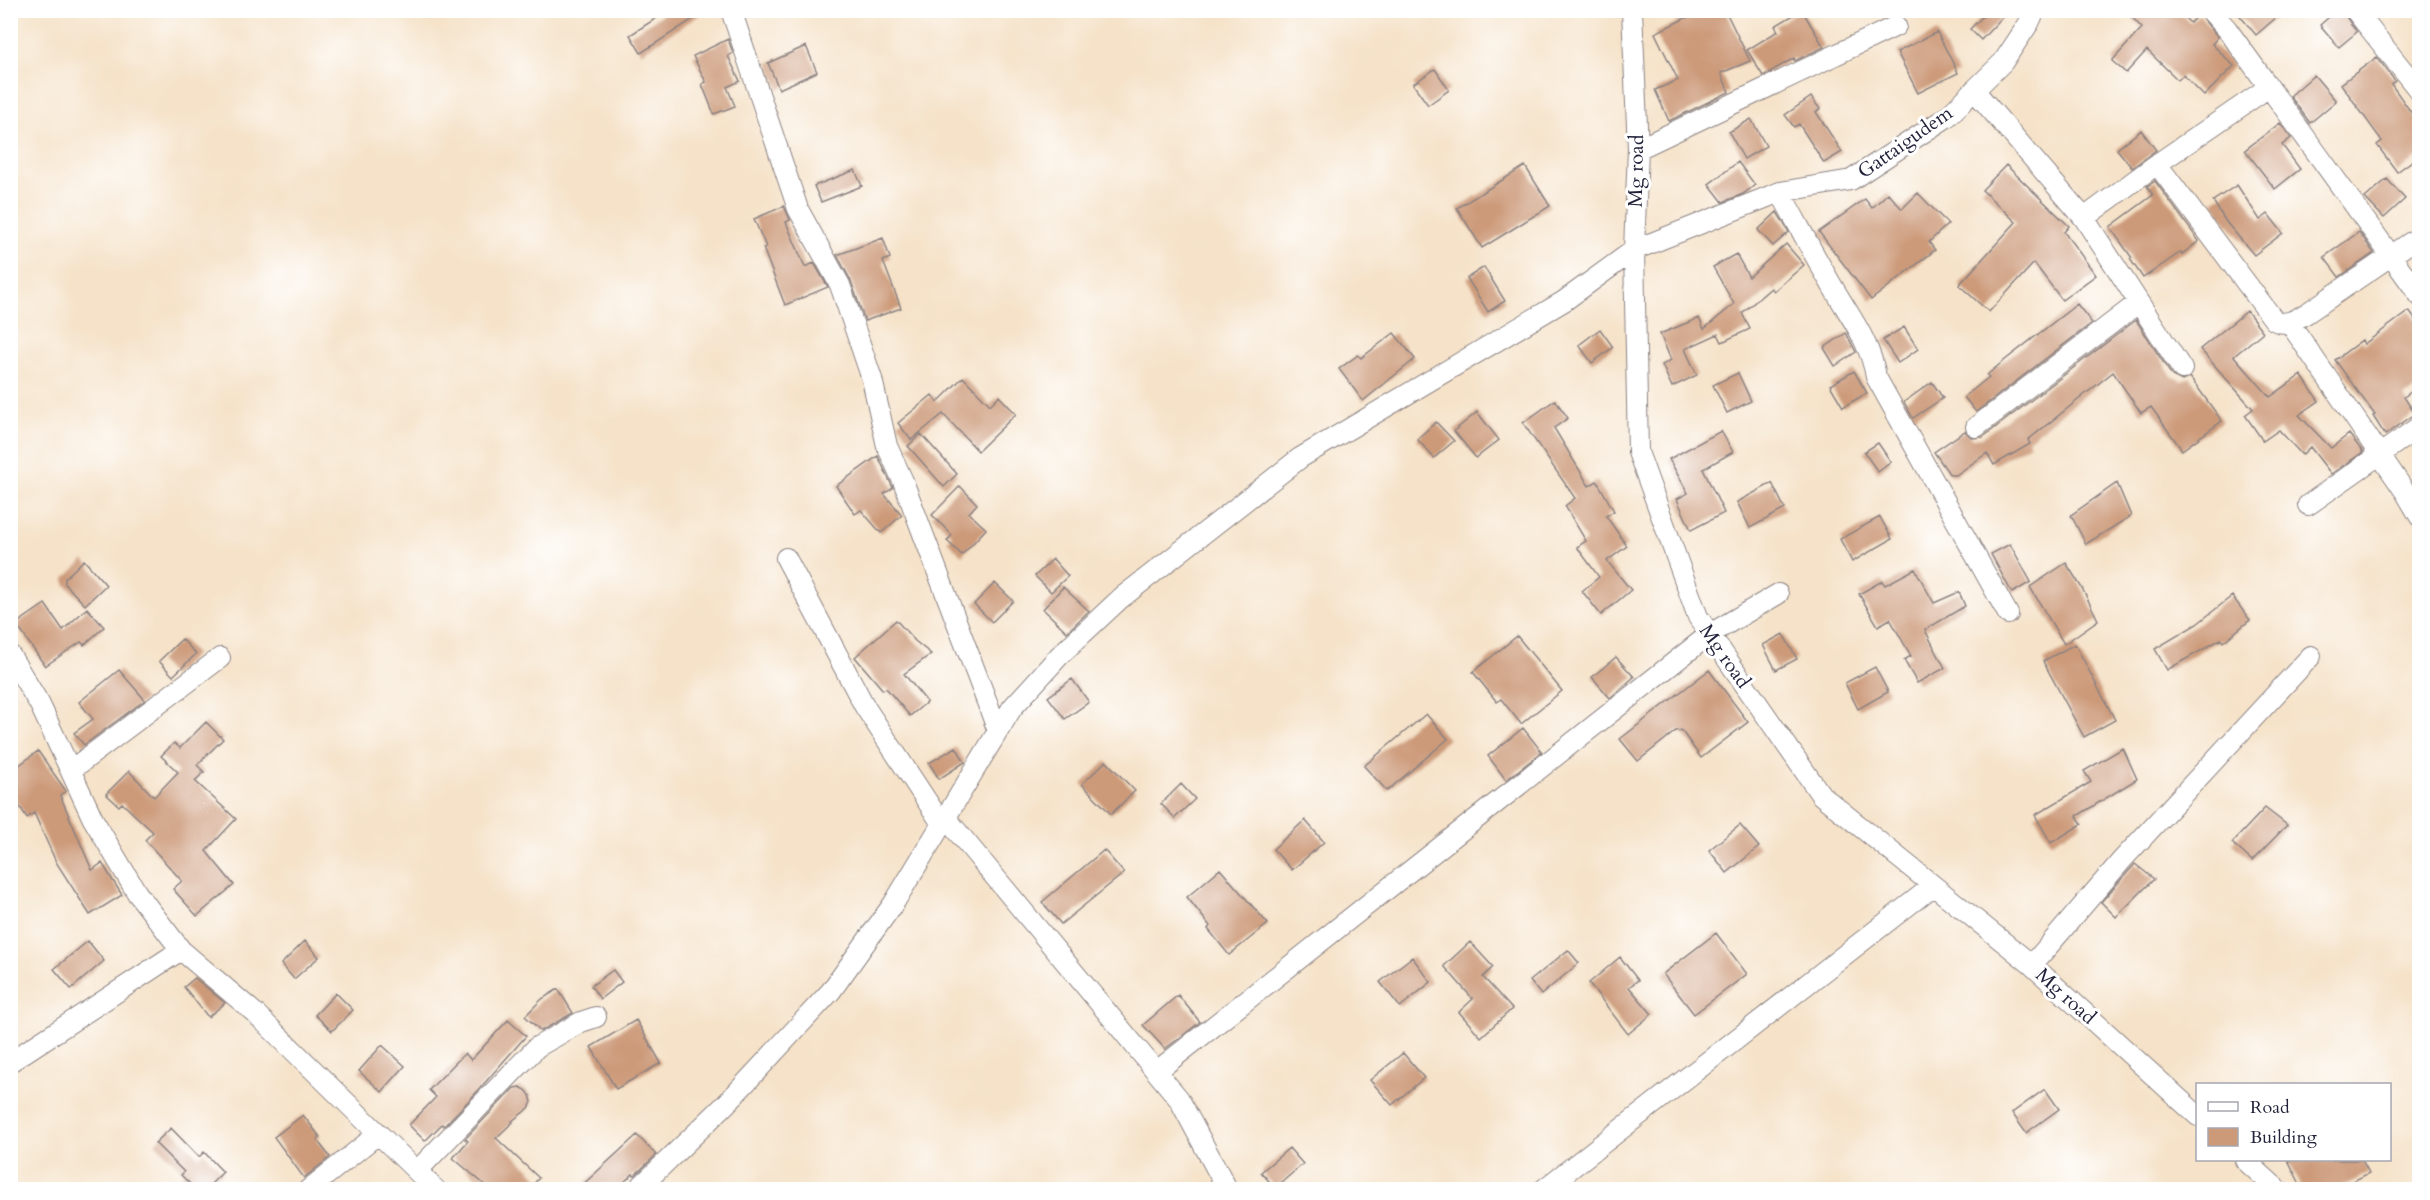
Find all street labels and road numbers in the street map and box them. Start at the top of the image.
street label: Gattaigudem [1852,99,1958,185]
street label: Mg road [1622,134,1650,208]
street label: Mg road [1693,618,1757,694]
street label: Mg road [2030,962,2102,1031]

